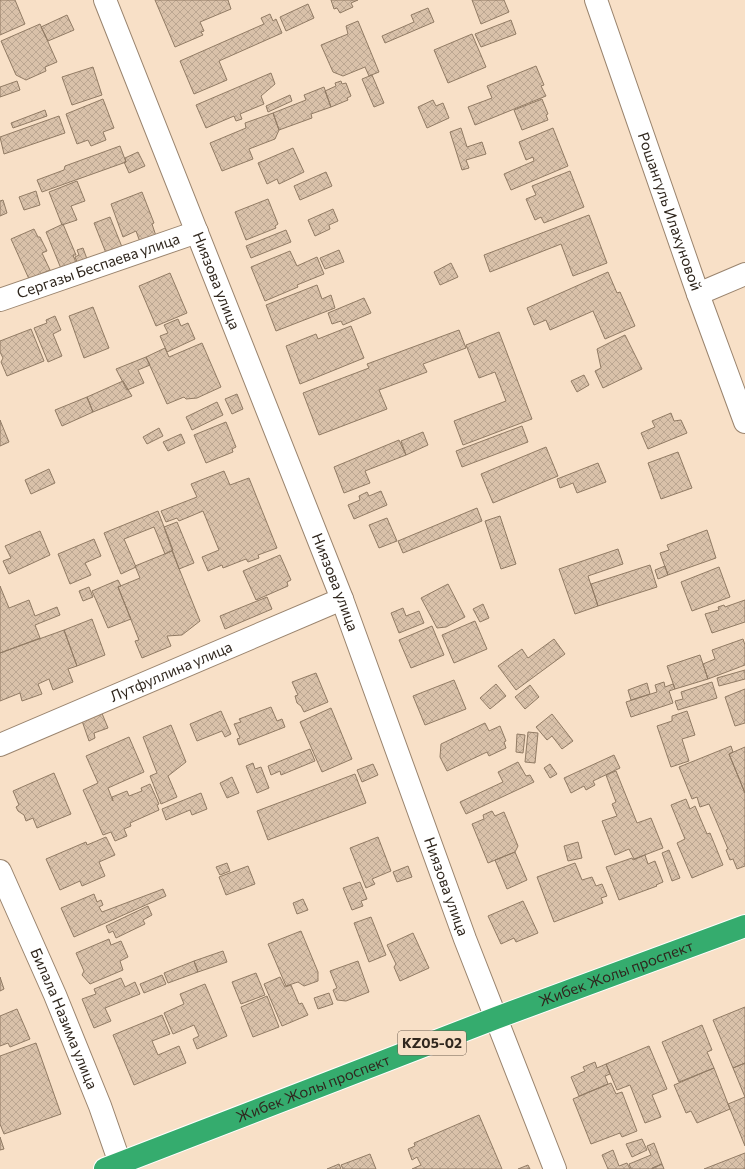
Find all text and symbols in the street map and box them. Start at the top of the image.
street label: Рошангуль Илахуновой [635,130,706,293]
street label: Сергазы Беспаева улица [14,229,182,302]
street label: Ниязова улица [190,229,244,332]
street label: Ниязова улица [309,530,363,633]
street label: Лутфуллина улица [107,637,235,705]
street label: Ниязова улица [421,834,473,938]
street label: Жибек Жолы проспект [536,936,695,1010]
street label: Билала Назима улица [27,945,102,1092]
road number: KZ05-02 [398,1031,466,1055]
street label: Жибек Жолы проспект [233,1050,392,1126]

